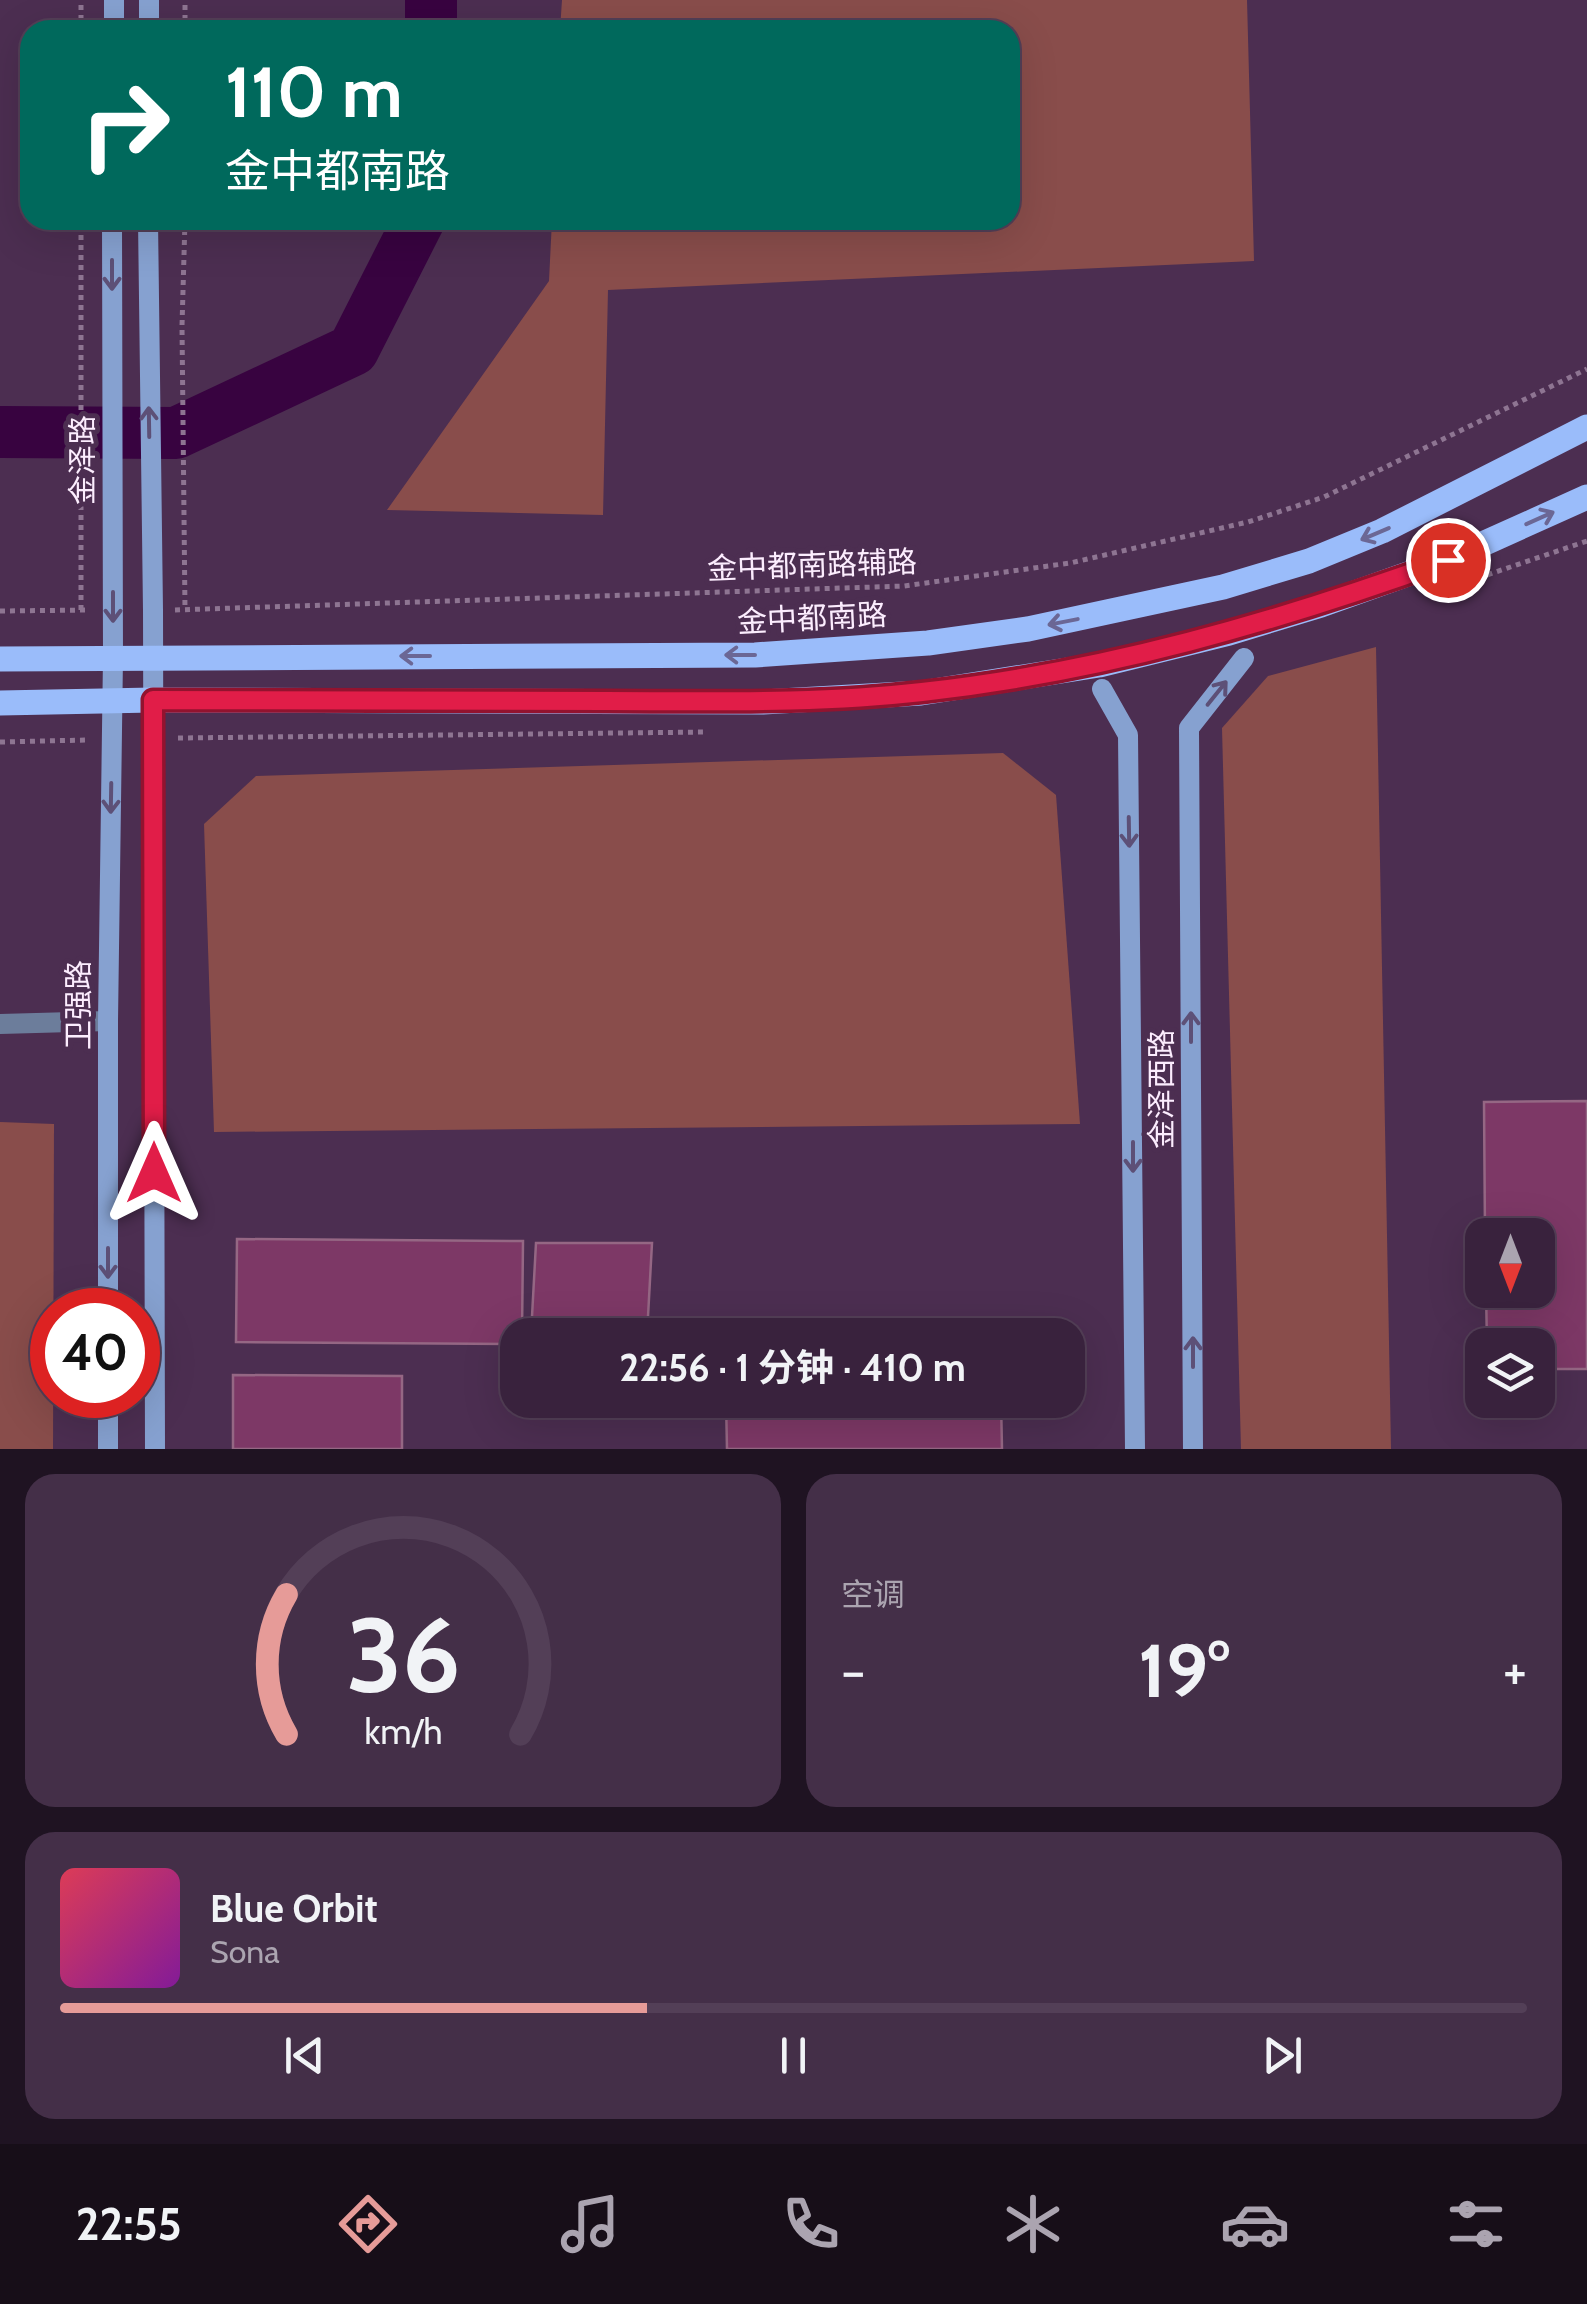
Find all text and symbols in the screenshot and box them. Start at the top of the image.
text: 110 m [225,49,403,135]
icon: right [60,60,190,190]
text: 金中都南路 [225,144,450,198]
one-way arrow [102,258,122,290]
one-way arrow [140,407,159,439]
street label: 金泽路 [64,415,101,505]
one-way arrow [1524,508,1555,526]
pin [1406,518,1491,603]
one-way arrow [1360,526,1391,544]
icon: arrive [1421,533,1476,588]
street label: 金中都南路辅路 [706,543,918,587]
one-way arrow [104,590,122,623]
street label: 金中都南路 [736,596,888,640]
one-way arrow [1047,613,1080,632]
one-way arrow [399,646,432,666]
one-way arrow [724,646,756,664]
one-way arrow [1206,681,1228,707]
one-way arrow [102,780,120,813]
one-way arrow [1120,816,1139,848]
street label: 卫强路 [60,960,97,1050]
one-way arrow [1182,1011,1200,1044]
street label: 金泽西路 [1143,1029,1180,1149]
position arrow [102,1121,206,1225]
one-way arrow [1124,1140,1142,1173]
north arrow [1465,1218,1555,1308]
map controls [1465,1218,1555,1418]
one-way arrow [98,1246,118,1278]
speed limit sign: 40 [30,1288,160,1418]
button: layers [1465,1328,1555,1418]
one-way arrow [1184,1336,1202,1368]
text: 22:56 · 1 分钟 · 410 m [619,1344,966,1391]
text: 空调 [841,1575,905,1614]
text: 36 [346,1592,460,1718]
text: 19° [1138,1625,1230,1716]
text: − [841,1637,865,1704]
text: + [1503,1637,1527,1704]
text: km/h [364,1710,442,1753]
text: Blue Orbit [210,1885,378,1932]
text: Sona [210,1932,280,1971]
icon: previous [277,2028,332,2083]
icon: pause [766,2028,821,2083]
icon: next [1255,2028,1310,2083]
icon: directions [333,2189,403,2259]
icon: music [555,2189,625,2259]
icon: phone [776,2189,846,2259]
icon: climate [998,2189,1068,2259]
icon: car [1220,2189,1290,2259]
icon: filters [1441,2189,1511,2259]
text: 22:55 [76,2197,182,2251]

